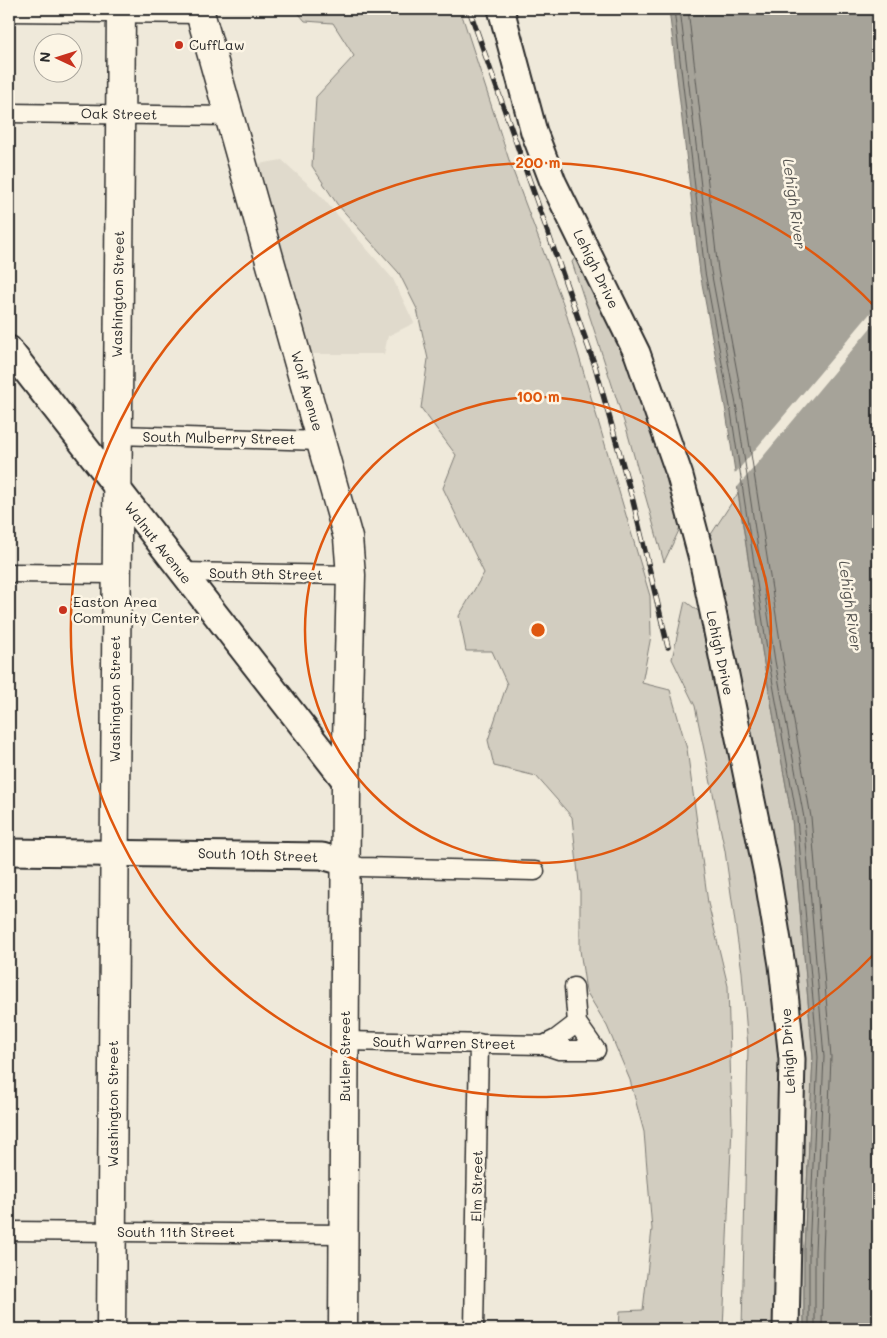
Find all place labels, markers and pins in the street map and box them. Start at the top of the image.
place label: CuffLaw [189,35,245,54]
marker: CuffLaw [173,39,185,51]
place label: Easton Area Community Center [73,592,200,627]
marker: Easton Area Community Center [57,604,69,616]
centre of rings [529,621,547,639]

